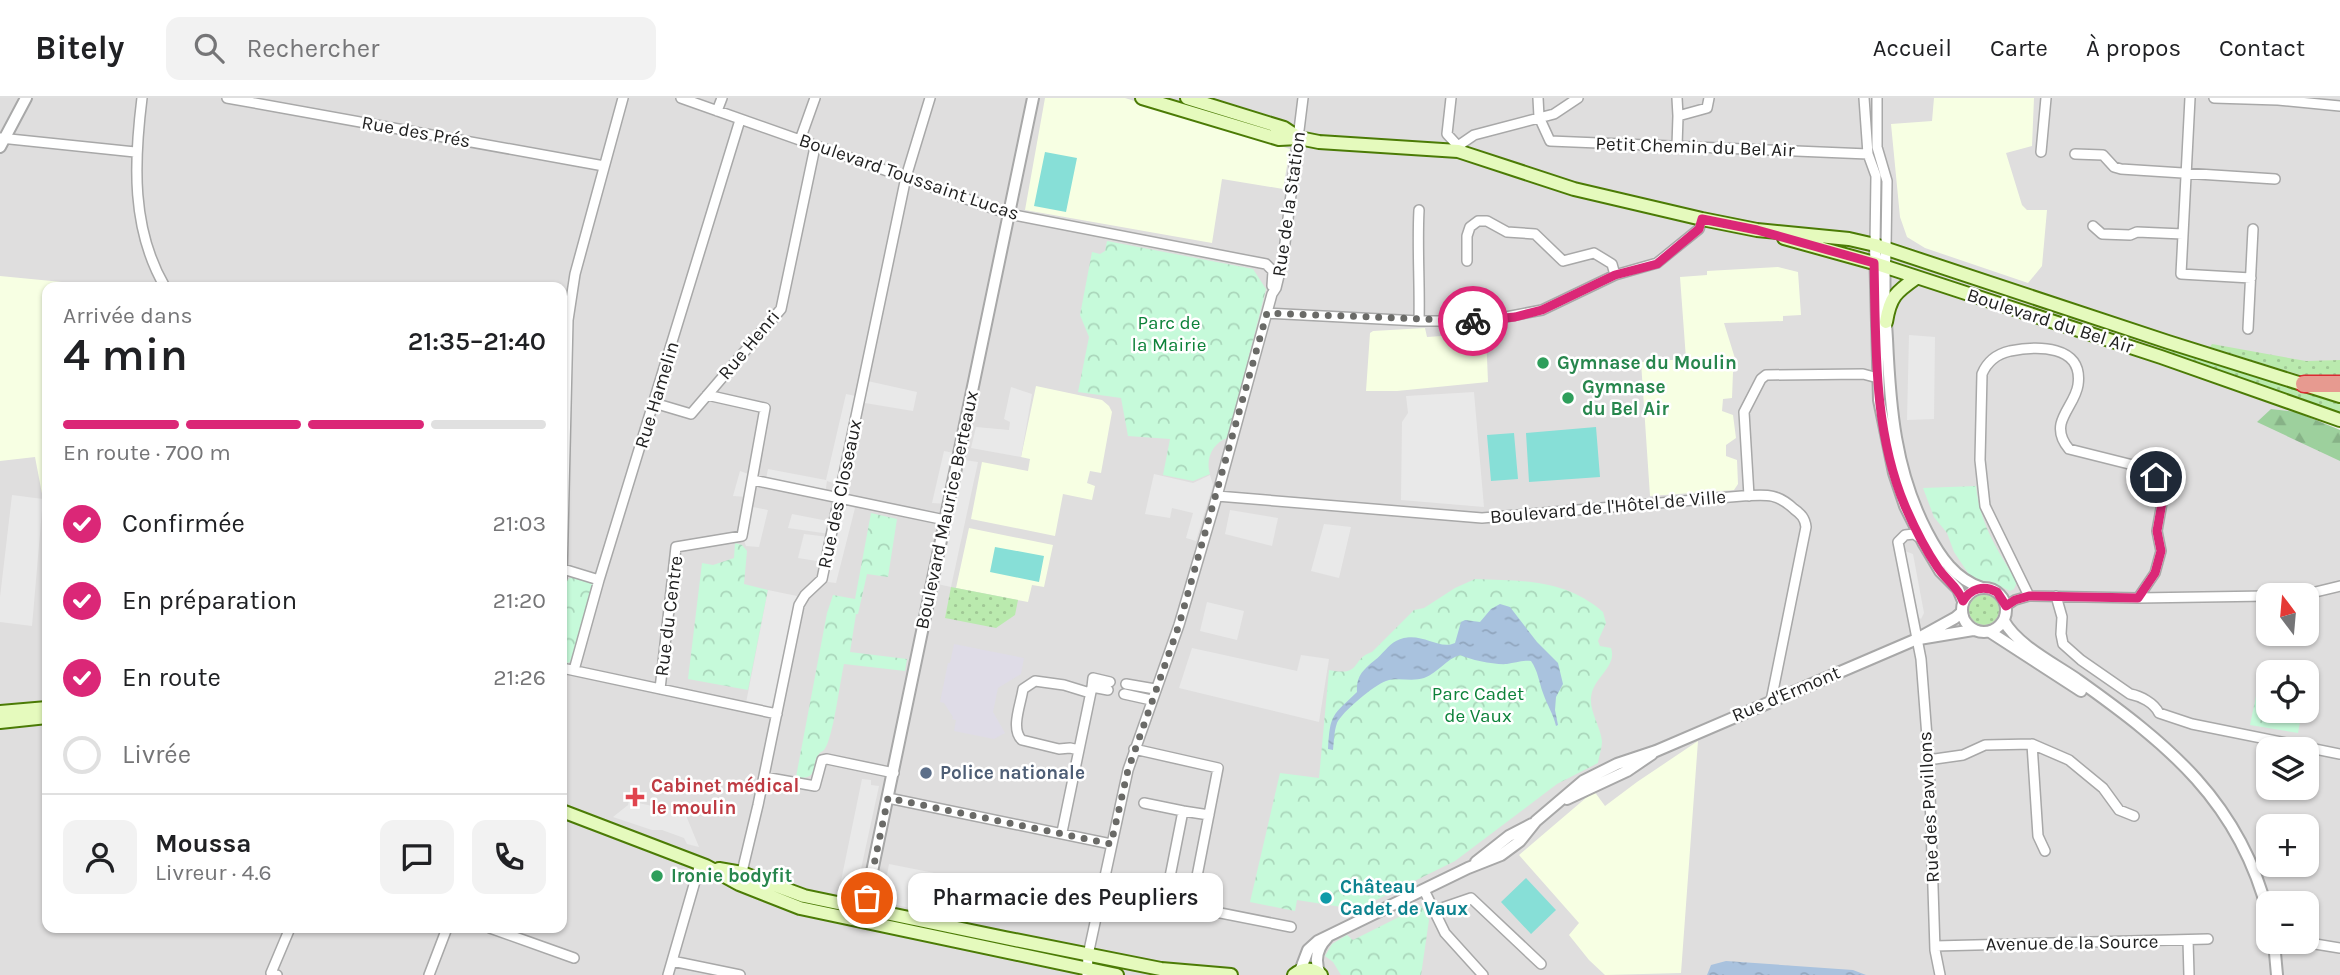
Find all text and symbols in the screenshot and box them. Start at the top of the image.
search box [166,17,656,80]
text: Bitely [35,29,124,67]
icon: search [190,29,228,67]
text: Rechercher [246,33,379,64]
text: Accueil [1873,34,1952,62]
text: Carte [1990,34,2048,62]
text: À propos [2086,34,2181,62]
text: Contact [2219,34,2305,62]
street label: Rue des Prés [360,112,472,152]
street label: Boulevard Toussaint Lucas [796,129,1022,225]
street label: Rue de la Station [1268,130,1310,278]
street label: Petit Chemin du Bel Air [1595,133,1795,161]
street label: Boulevard du Bel Air [1964,284,2136,358]
courier [1438,286,1508,356]
text: Arrivée dans [63,302,193,329]
icon: bike [1454,302,1492,340]
street label: Rue Henri [714,306,784,384]
park label: Parc de la Mairie [1132,312,1206,356]
text: 21:35–21:40 [408,326,546,357]
text: 4 min [63,328,188,382]
street label: Rue Hamelin [630,339,684,451]
place label: Gymnase du Moulin [1557,352,1737,374]
marker: Gymnase du Moulin [1535,355,1551,371]
place label: Gymnase du Bel Air [1582,376,1669,420]
street label: Boulevard Maurice Berteaux [911,389,983,631]
marker: Gymnase du Bel Air [1560,390,1576,406]
street label: Rue des Closeaux [813,417,867,570]
text: En route · 700 m [63,439,231,466]
pin [2126,447,2186,507]
icon: home [2137,458,2175,496]
street label: Boulevard de l'Hôtel de Ville [1489,486,1727,528]
icon: check [63,505,101,543]
text: Confirmée [122,508,245,539]
text: 21:03 [493,510,546,537]
street label: Rue du Centre [651,554,687,678]
icon: check [63,582,101,620]
north arrow [2256,583,2319,646]
map controls [2256,583,2319,954]
text: En préparation [122,585,297,616]
text: 21:20 [493,587,546,614]
icon: check [63,659,101,697]
button: locate [2256,660,2319,723]
street label: Rue d'Ermont [1729,661,1843,727]
text: En route [122,662,221,693]
text: 21:26 [493,664,546,691]
park label: Parc Cadet de Vaux [1432,683,1524,727]
street label: Rue des Pavillons [1914,731,1944,883]
button: layers [2256,737,2319,800]
text: Livrée [122,739,191,770]
place label: Police nationale [940,762,1085,784]
marker: Police nationale [918,765,934,781]
place label: Cabinet médical le moulin [651,775,799,819]
marker: Cabinet médical le moulin [625,787,645,807]
button: + [2256,814,2319,877]
button: person [63,820,137,894]
button: chat [380,820,454,894]
button: phone [472,820,546,894]
text: Moussa [155,828,251,859]
text: Livreur · 4.6 [155,859,272,886]
place label: Ironie bodyfit [671,865,792,887]
marker: Ironie bodyfit [649,868,665,884]
pin [837,868,897,928]
callout: Pharmacie des Peupliers [909,874,1224,922]
place label: Château Cadet de Vaux [1340,876,1468,920]
icon: bag [848,879,886,917]
text: Pharmacie des Peupliers [932,884,1199,911]
marker: Château Cadet de Vaux [1318,890,1334,906]
button: − [2256,891,2319,954]
street label: Avenue de la Source [1985,930,2159,956]

